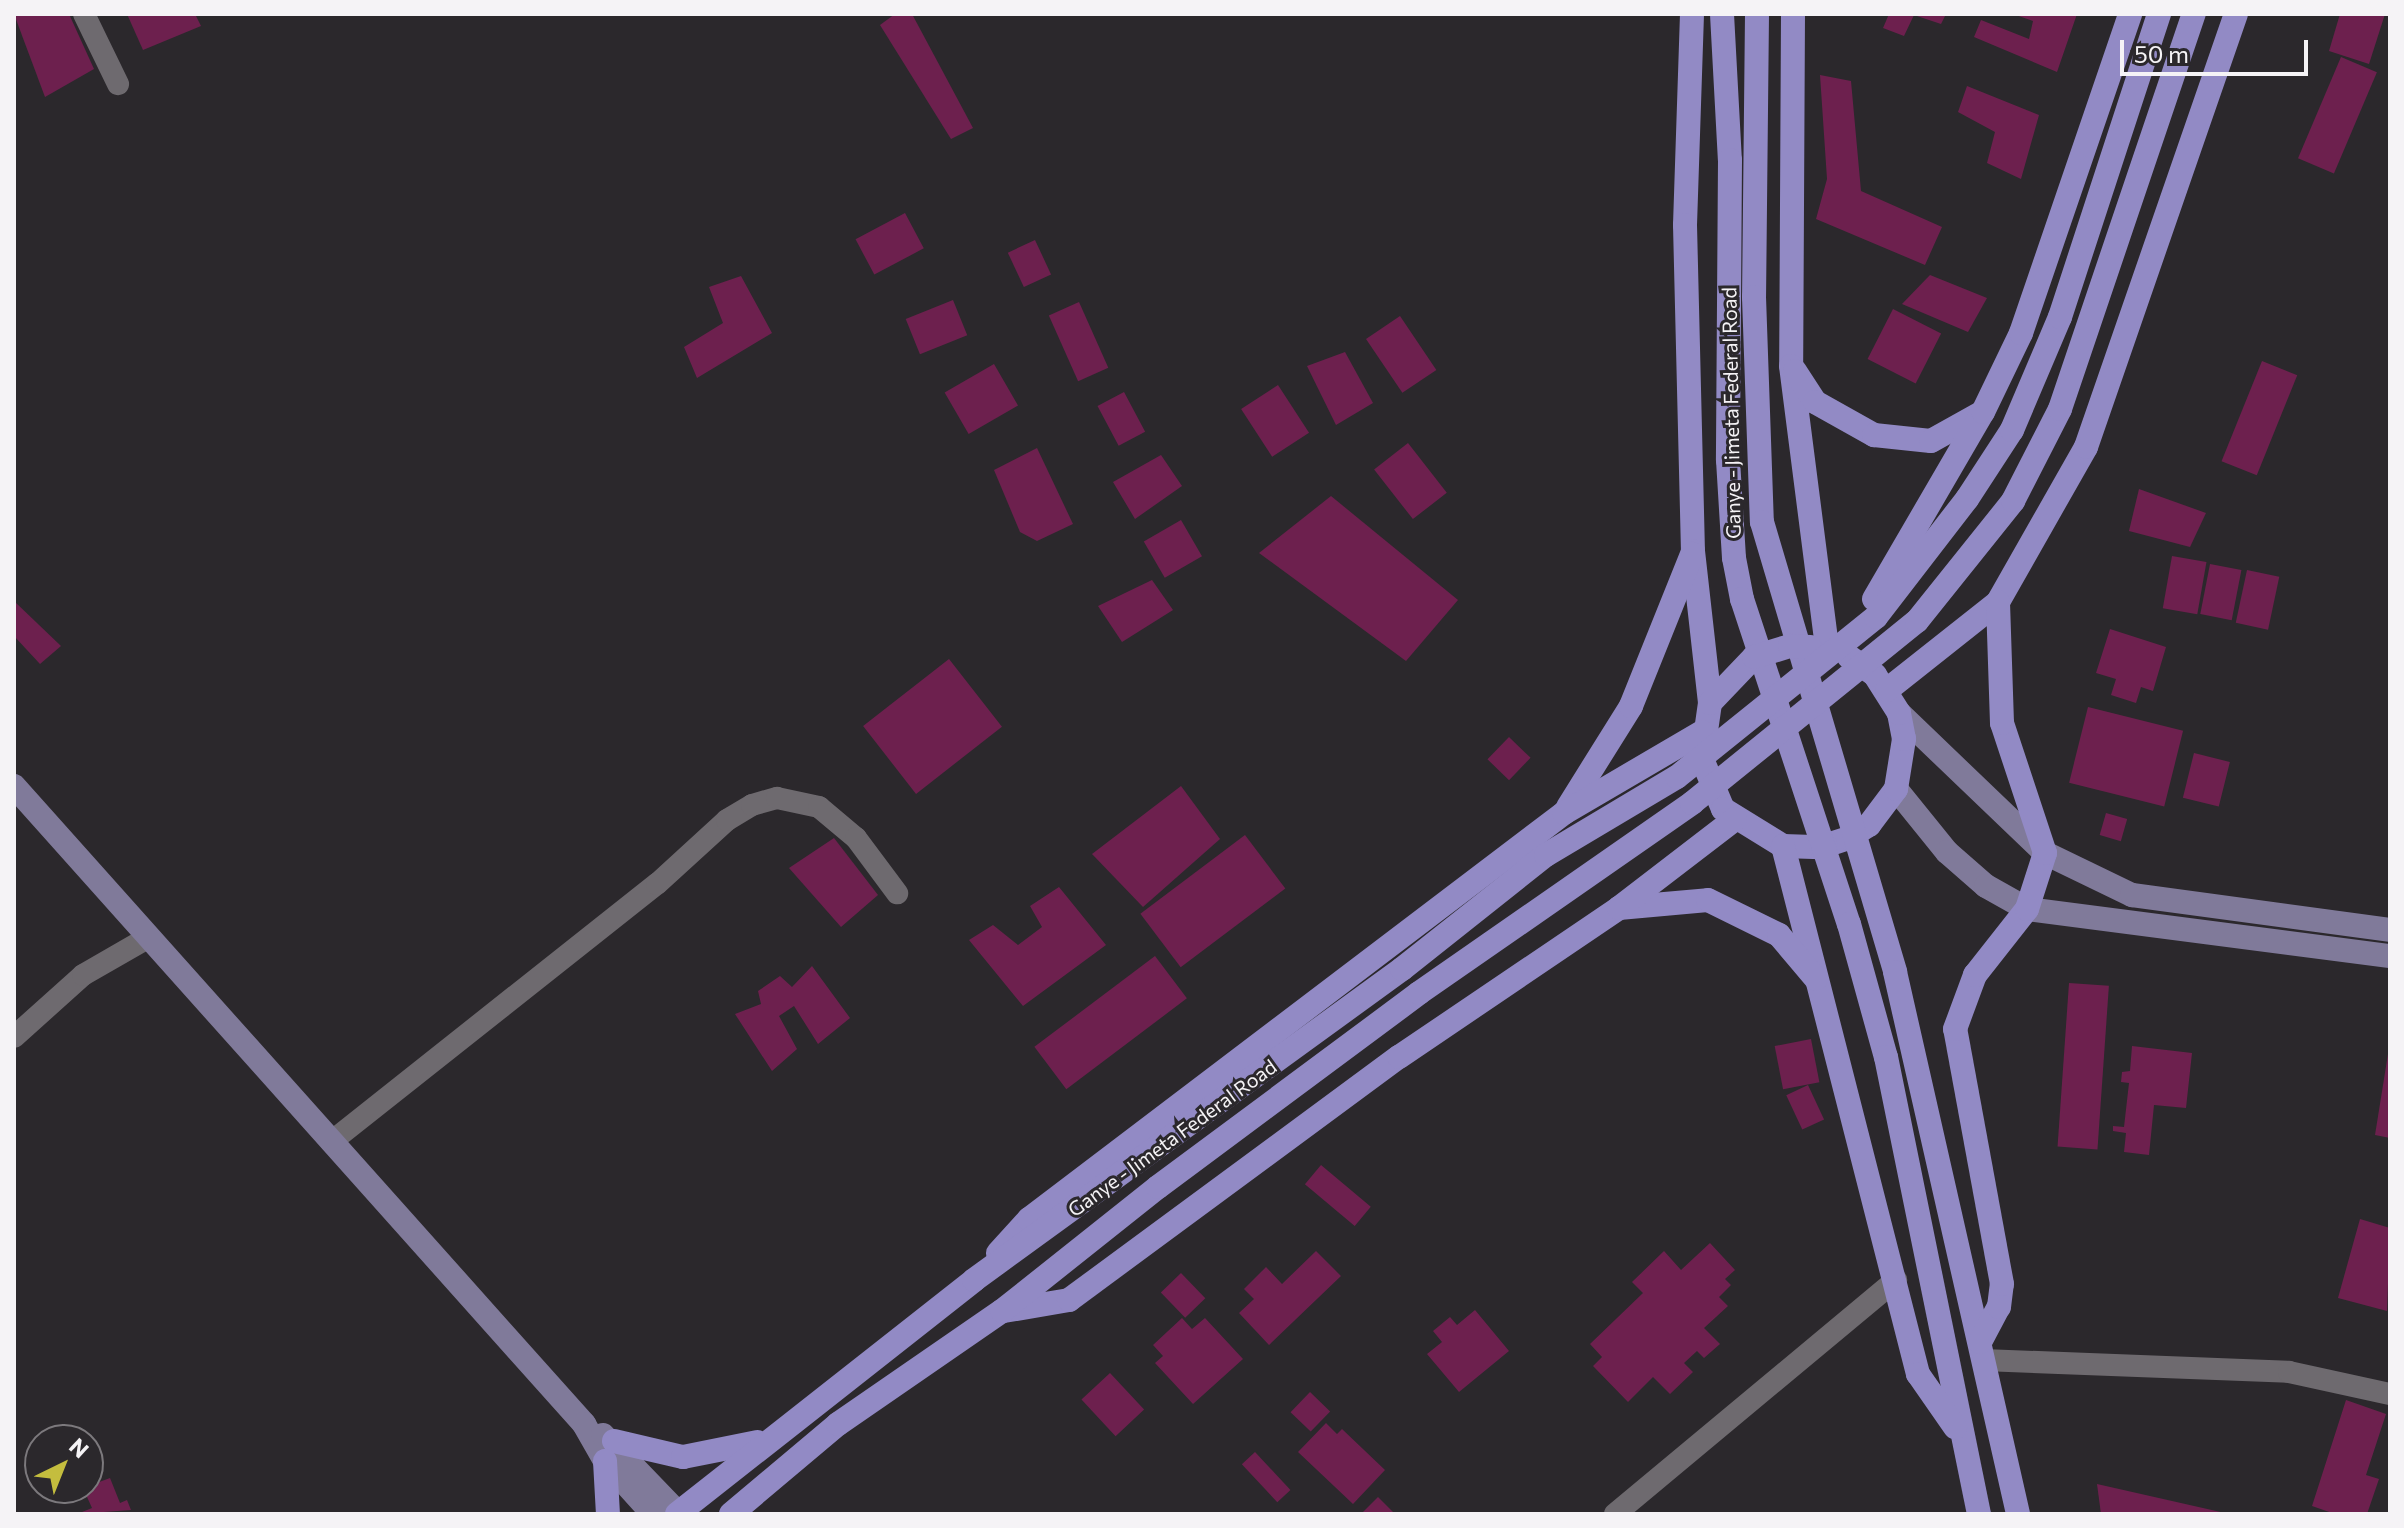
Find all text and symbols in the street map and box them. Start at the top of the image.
scale bar [2124,24,2312,74]
text: 50 m [2134,39,2189,68]
street label: Ganye - Jimeta Federal Road [1717,287,1745,539]
street label: Ganye - Jimeta Federal Road [1063,1054,1281,1222]
north arrow [24,1424,104,1504]
text: N [64,1432,95,1463]

